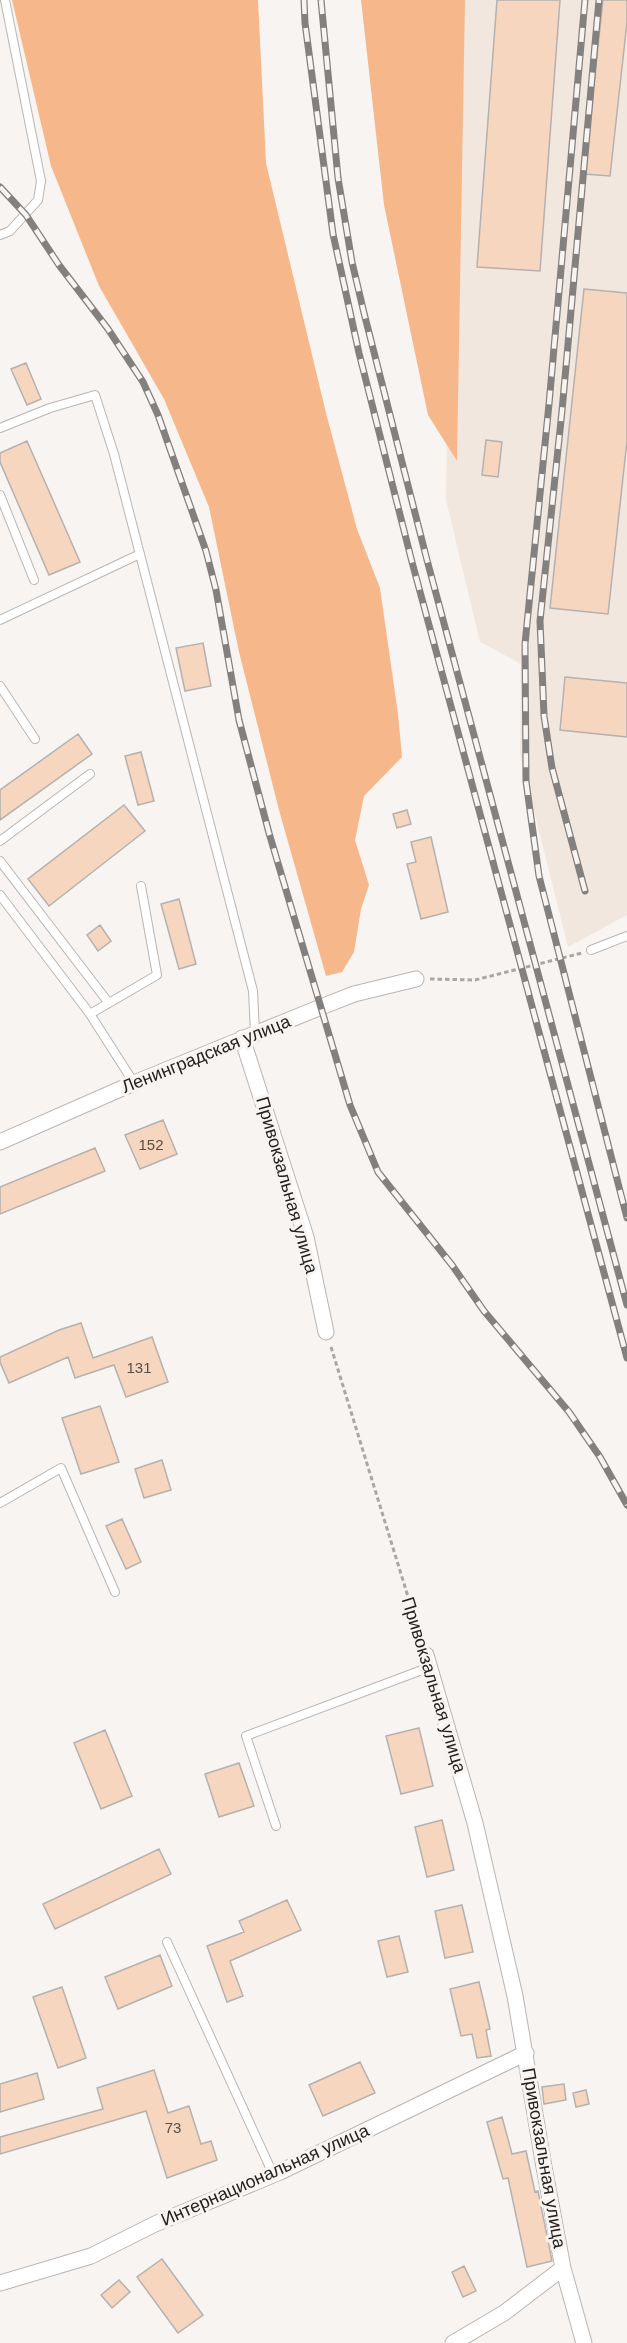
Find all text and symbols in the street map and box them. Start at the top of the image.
street label: Ленинградская улица [119,1011,294,1097]
street label: Привокзальная улица [252,1094,322,1277]
house number: 152 [138,1136,164,1153]
house number: 131 [126,1359,152,1376]
street label: Привокзальная улица [398,1595,471,1776]
street label: Привокзальная улица [518,2066,570,2251]
house number: 73 [165,2119,181,2136]
street label: Интернациональная улица [158,2120,373,2230]

